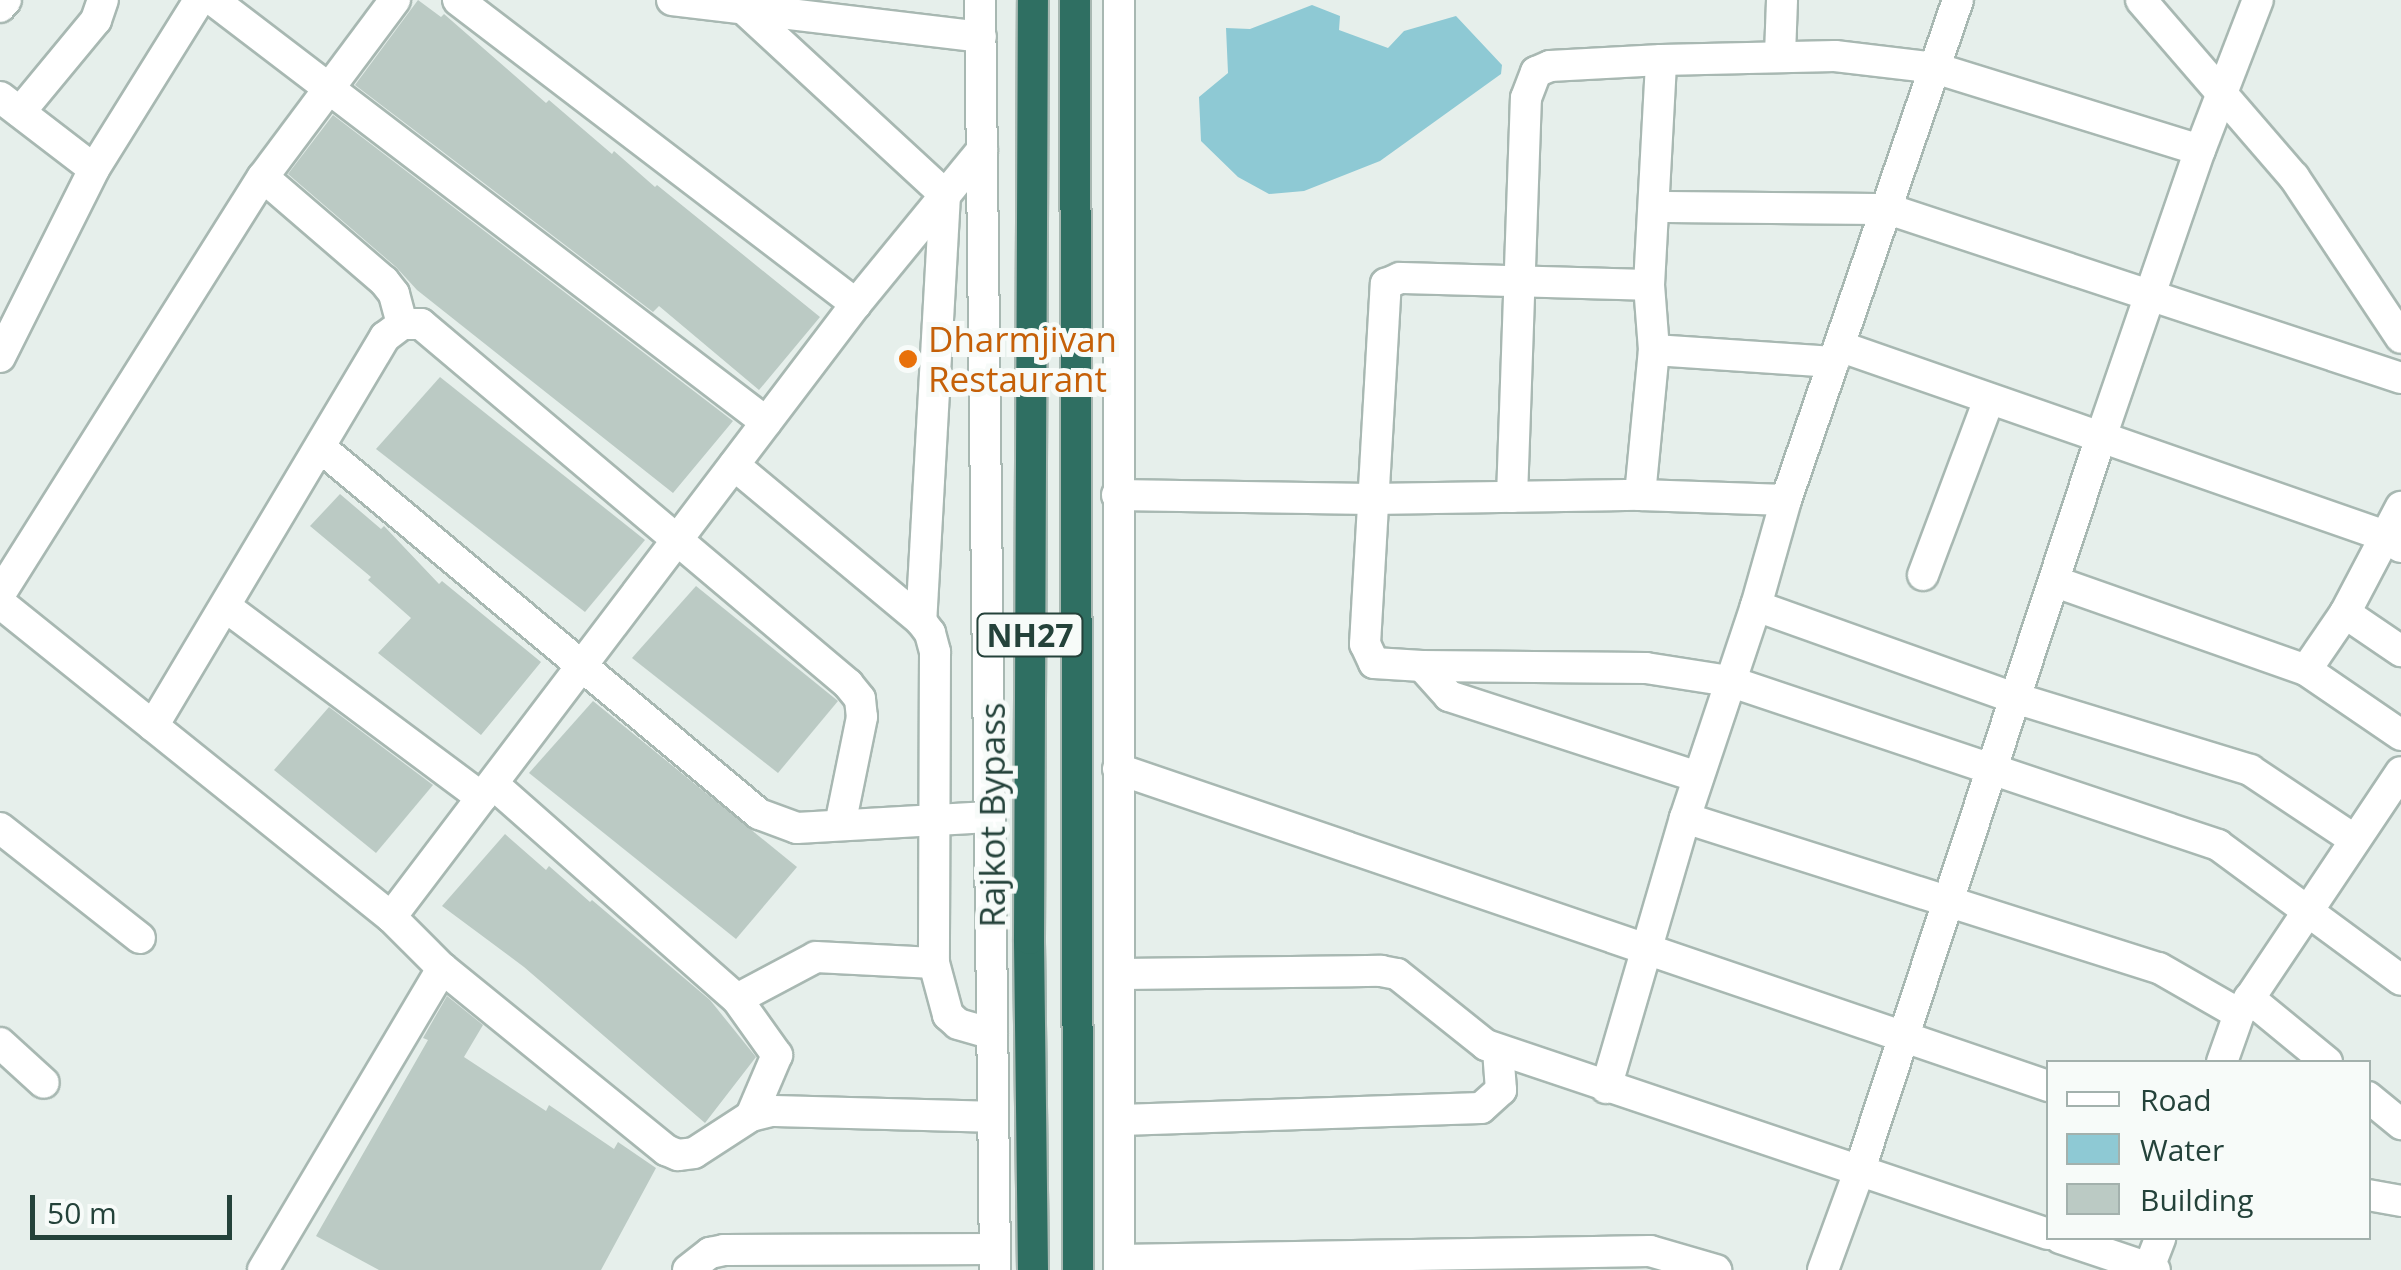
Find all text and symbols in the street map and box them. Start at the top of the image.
place label: Dharmjivan Restaurant [928,318,1117,400]
marker: Dharmjivan Restaurant [897,348,919,370]
road number: NH27 [975,608,1085,662]
street label: Rajkot Bypass [971,702,1013,928]
legend [2046,1060,2371,1240]
text: Road [2140,1079,2212,1120]
text: Water [2140,1129,2224,1170]
scale bar [35,1175,238,1237]
text: Building [2140,1179,2254,1220]
text: 50 m [47,1192,117,1233]

